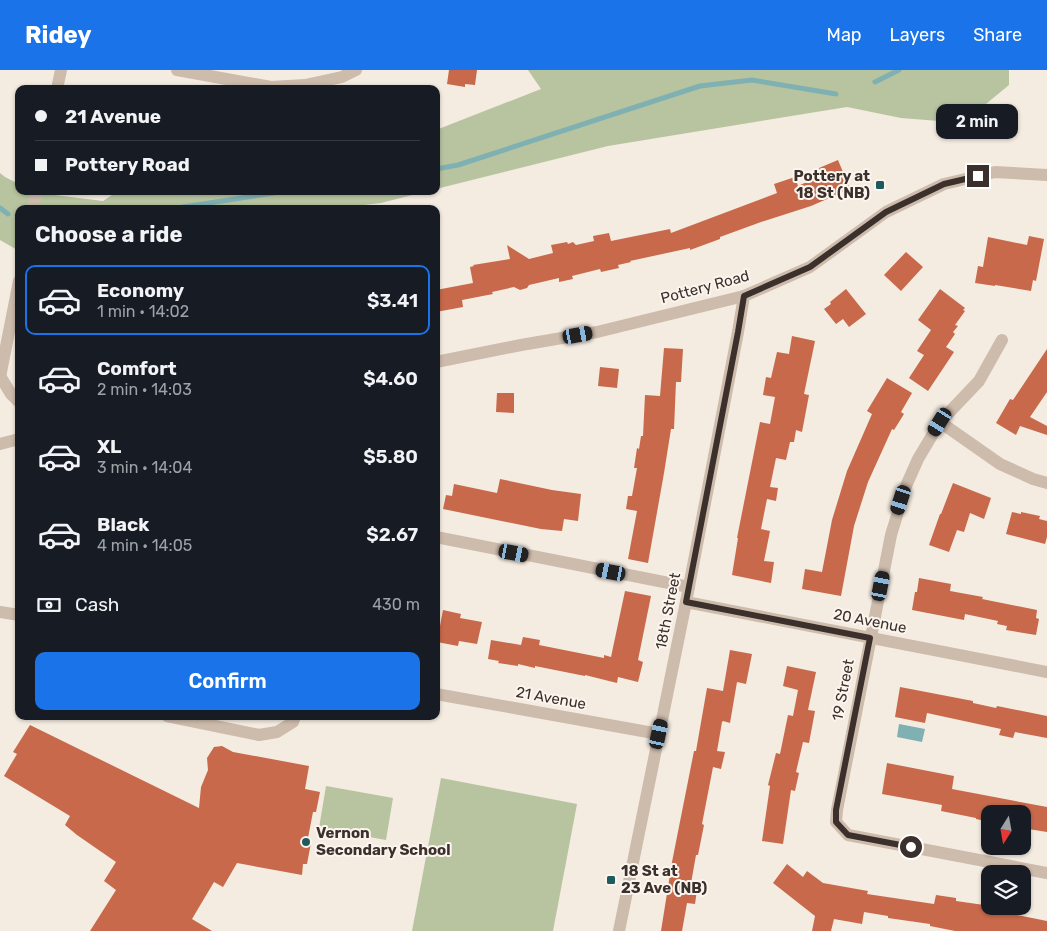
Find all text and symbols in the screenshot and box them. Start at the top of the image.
text: Ridey [25,21,92,49]
text: Map [827,24,862,46]
text: Layers [890,24,945,46]
text: Share [973,24,1022,46]
callout: 2 min [937,104,1019,138]
text: 21 Avenue [65,105,161,128]
text: 2 min [956,112,998,131]
text: Pottery Road [65,153,190,176]
route end [967,165,989,187]
place label: Pottery at 18 St (NB) [794,167,870,202]
marker: Pottery at 18 St (NB) [874,179,886,191]
text: Choose a ride [35,221,182,248]
street label: Pottery Road [659,267,751,307]
icon: car [37,278,82,323]
text: Economy [97,279,184,302]
text: $3.41 [367,289,418,312]
text: 1 min · 14:02 [97,302,189,321]
car [561,325,594,345]
icon: car [37,356,82,401]
text: Comfort [97,357,177,380]
text: $4.60 [363,367,418,390]
text: 2 min · 14:03 [97,380,192,399]
car [925,405,954,439]
icon: car [37,434,82,479]
text: XL [97,435,121,458]
text: $5.80 [363,445,418,468]
text: 3 min · 14:04 [97,458,192,477]
car [889,483,912,517]
icon: car [37,512,82,557]
text: Black [97,513,149,536]
text: $2.67 [366,523,418,546]
text: 4 min · 14:05 [97,536,192,555]
car [497,543,530,563]
car [594,562,627,582]
car [870,570,891,602]
street label: 18th Street [652,571,684,651]
icon: cash [35,591,63,619]
text: Cash [75,593,119,616]
text: 430 m [372,595,420,614]
street label: 20 Avenue [832,605,908,637]
button: Confirm [35,652,420,710]
street label: 19 Street [828,658,858,722]
street label: 21 Avenue [514,683,588,713]
car [648,718,669,750]
north arrow [981,805,1031,855]
map controls [981,805,1031,915]
place label: Vernon Secondary School [316,824,451,859]
marker: Vernon Secondary School [300,836,312,848]
route start [900,836,922,858]
place label: 18 St at 23 Ave (NB) [621,862,708,897]
button: layers [981,865,1031,915]
marker: 18 St at 23 Ave (NB) [605,874,617,886]

